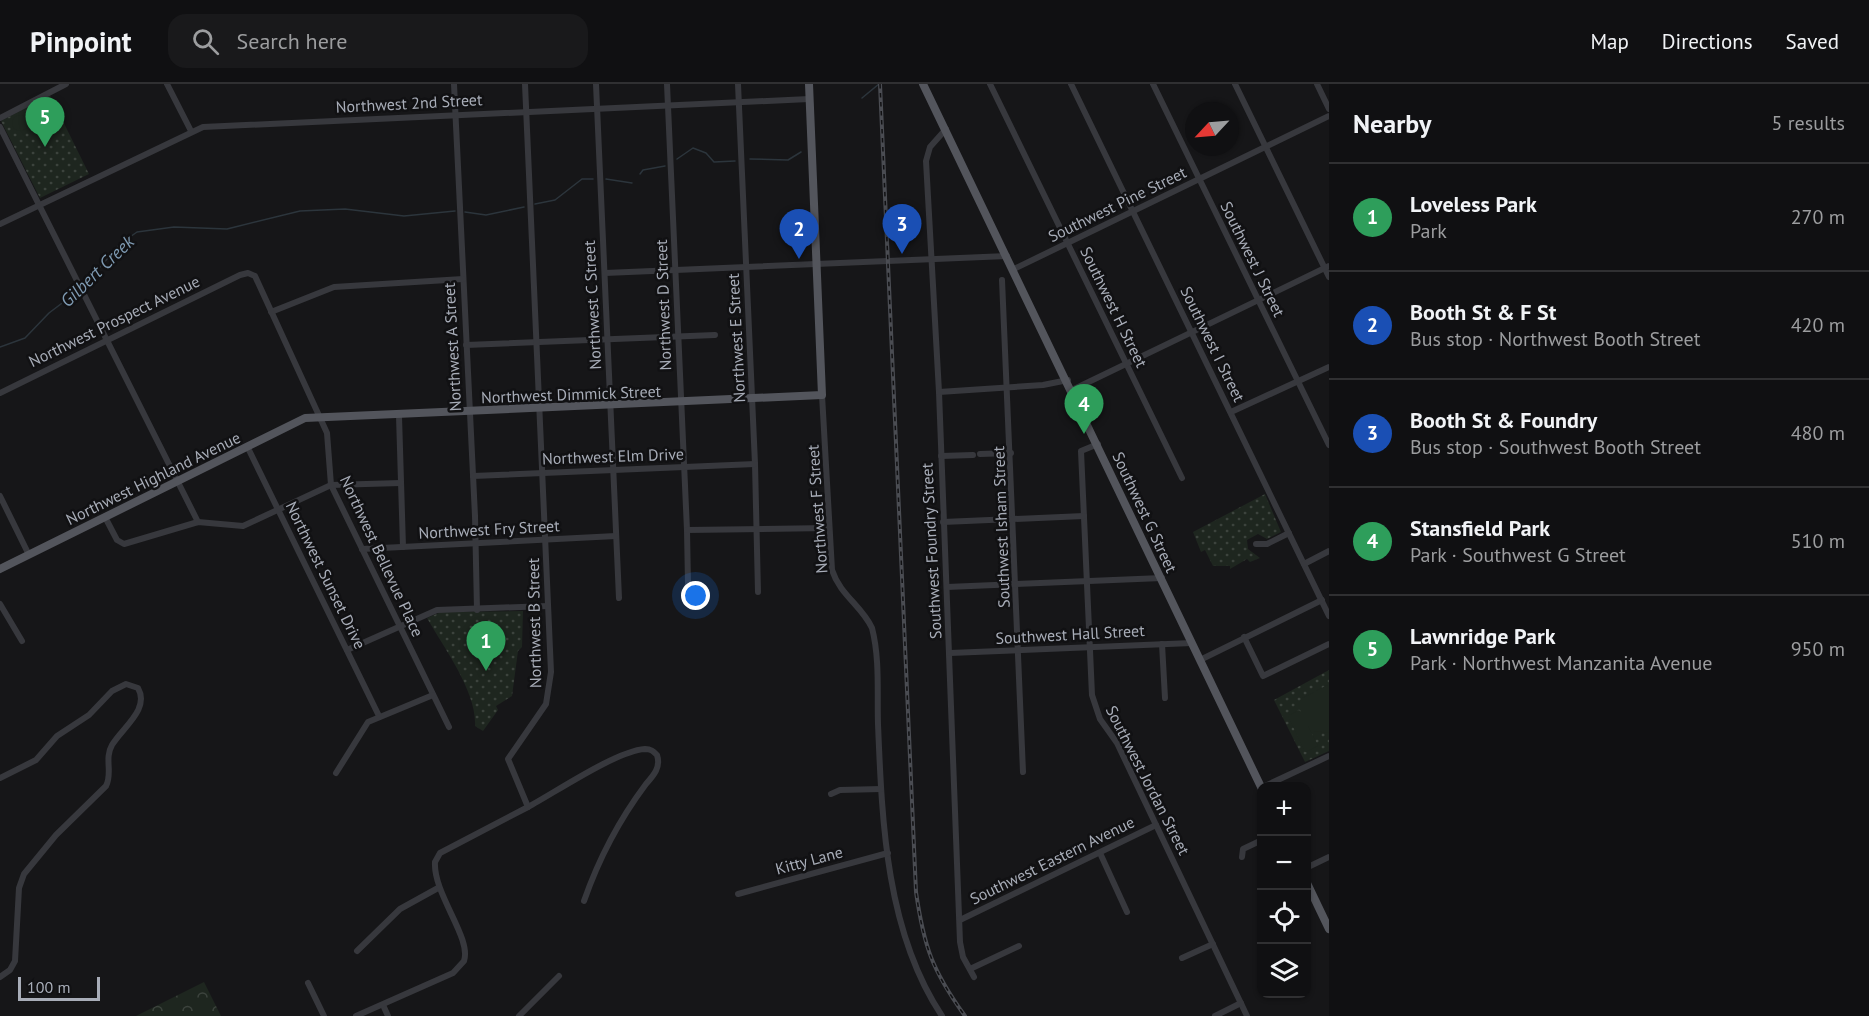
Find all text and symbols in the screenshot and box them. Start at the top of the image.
search box [168,14,588,68]
text: Pinpoint [30,23,132,60]
icon: search [189,25,222,58]
text: Search here [237,27,347,55]
text: Map [1590,28,1629,55]
text: Directions [1662,28,1753,55]
text: Saved [1786,28,1839,55]
street label: Northwest 2nd Street [335,89,483,117]
pin: 5 [26,98,64,147]
north arrow [1185,102,1239,156]
text: Nearby [1353,107,1431,140]
text: 5 results [1772,110,1845,136]
street label: Southwest Pine Street [1045,162,1190,246]
text: Loveless Park [1410,190,1537,218]
street label: Southwest J Street [1216,198,1290,320]
pin: 3 [882,204,922,254]
text: 1 [1367,204,1378,230]
text: 270 m [1791,204,1845,230]
pin: 2 [780,210,818,259]
text: Park [1410,218,1447,244]
water label: Gilbert Creek [55,229,139,312]
street label: Northwest C Street [579,239,605,370]
street label: Northwest D Street [651,239,675,371]
street label: Southwest H Street [1076,243,1152,371]
street label: Northwest Prospect Avenue [25,271,203,371]
street label: Northwest E Street [723,272,749,403]
street label: Northwest A Street [439,282,465,412]
street label: Southwest I Street [1176,283,1250,405]
text: Booth St & F St [1410,298,1556,326]
text: 2 [1367,312,1378,338]
text: 420 m [1791,312,1845,338]
text: Bus stop · Northwest Booth Street [1410,326,1701,352]
street label: Northwest Dimmick Street [481,381,662,407]
pin: 4 [1064,384,1104,434]
text: Booth St & Foundry [1410,406,1597,434]
text: 3 [1367,420,1378,446]
text: 480 m [1791,420,1845,446]
street label: Northwest Highland Avenue [62,427,244,529]
text: Bus stop · Southwest Booth Street [1410,434,1701,460]
street label: Northwest F Street [802,443,831,574]
street label: Northwest Elm Drive [542,444,684,468]
street label: Southwest Isham Street [988,445,1014,608]
street label: Southwest G Street [1108,448,1182,576]
street label: Southwest Foundry Street [916,462,946,640]
street label: Northwest Bellevue Place [336,472,428,640]
street label: Northwest Sunset Drive [282,498,370,652]
text: Stansfield Park [1410,514,1550,542]
street label: Northwest Fry Street [418,515,561,543]
text: 4 [1367,528,1378,554]
text: 510 m [1791,528,1845,554]
text: Park · Southwest G Street [1410,542,1626,568]
street label: Northwest B Street [523,557,545,688]
your location [681,581,710,610]
street label: Southwest Hall Street [995,620,1146,648]
pin: 1 [466,622,506,671]
text: Lawnridge Park [1410,622,1556,650]
text: 5 [1367,636,1378,662]
text: 950 m [1791,636,1845,662]
text: Park · Northwest Manzanita Avenue [1410,650,1712,676]
street label: Southwest Jordan Street [1102,702,1195,859]
map controls [1257,782,1311,998]
button: + [1257,782,1311,836]
street label: Southwest Eastern Avenue [966,811,1138,909]
button: − [1257,836,1311,890]
street label: Kitty Lane [773,841,845,879]
button: locate [1257,890,1311,944]
button: layers [1257,944,1311,998]
scale bar [18,974,100,1002]
text: 100 m [27,977,70,997]

